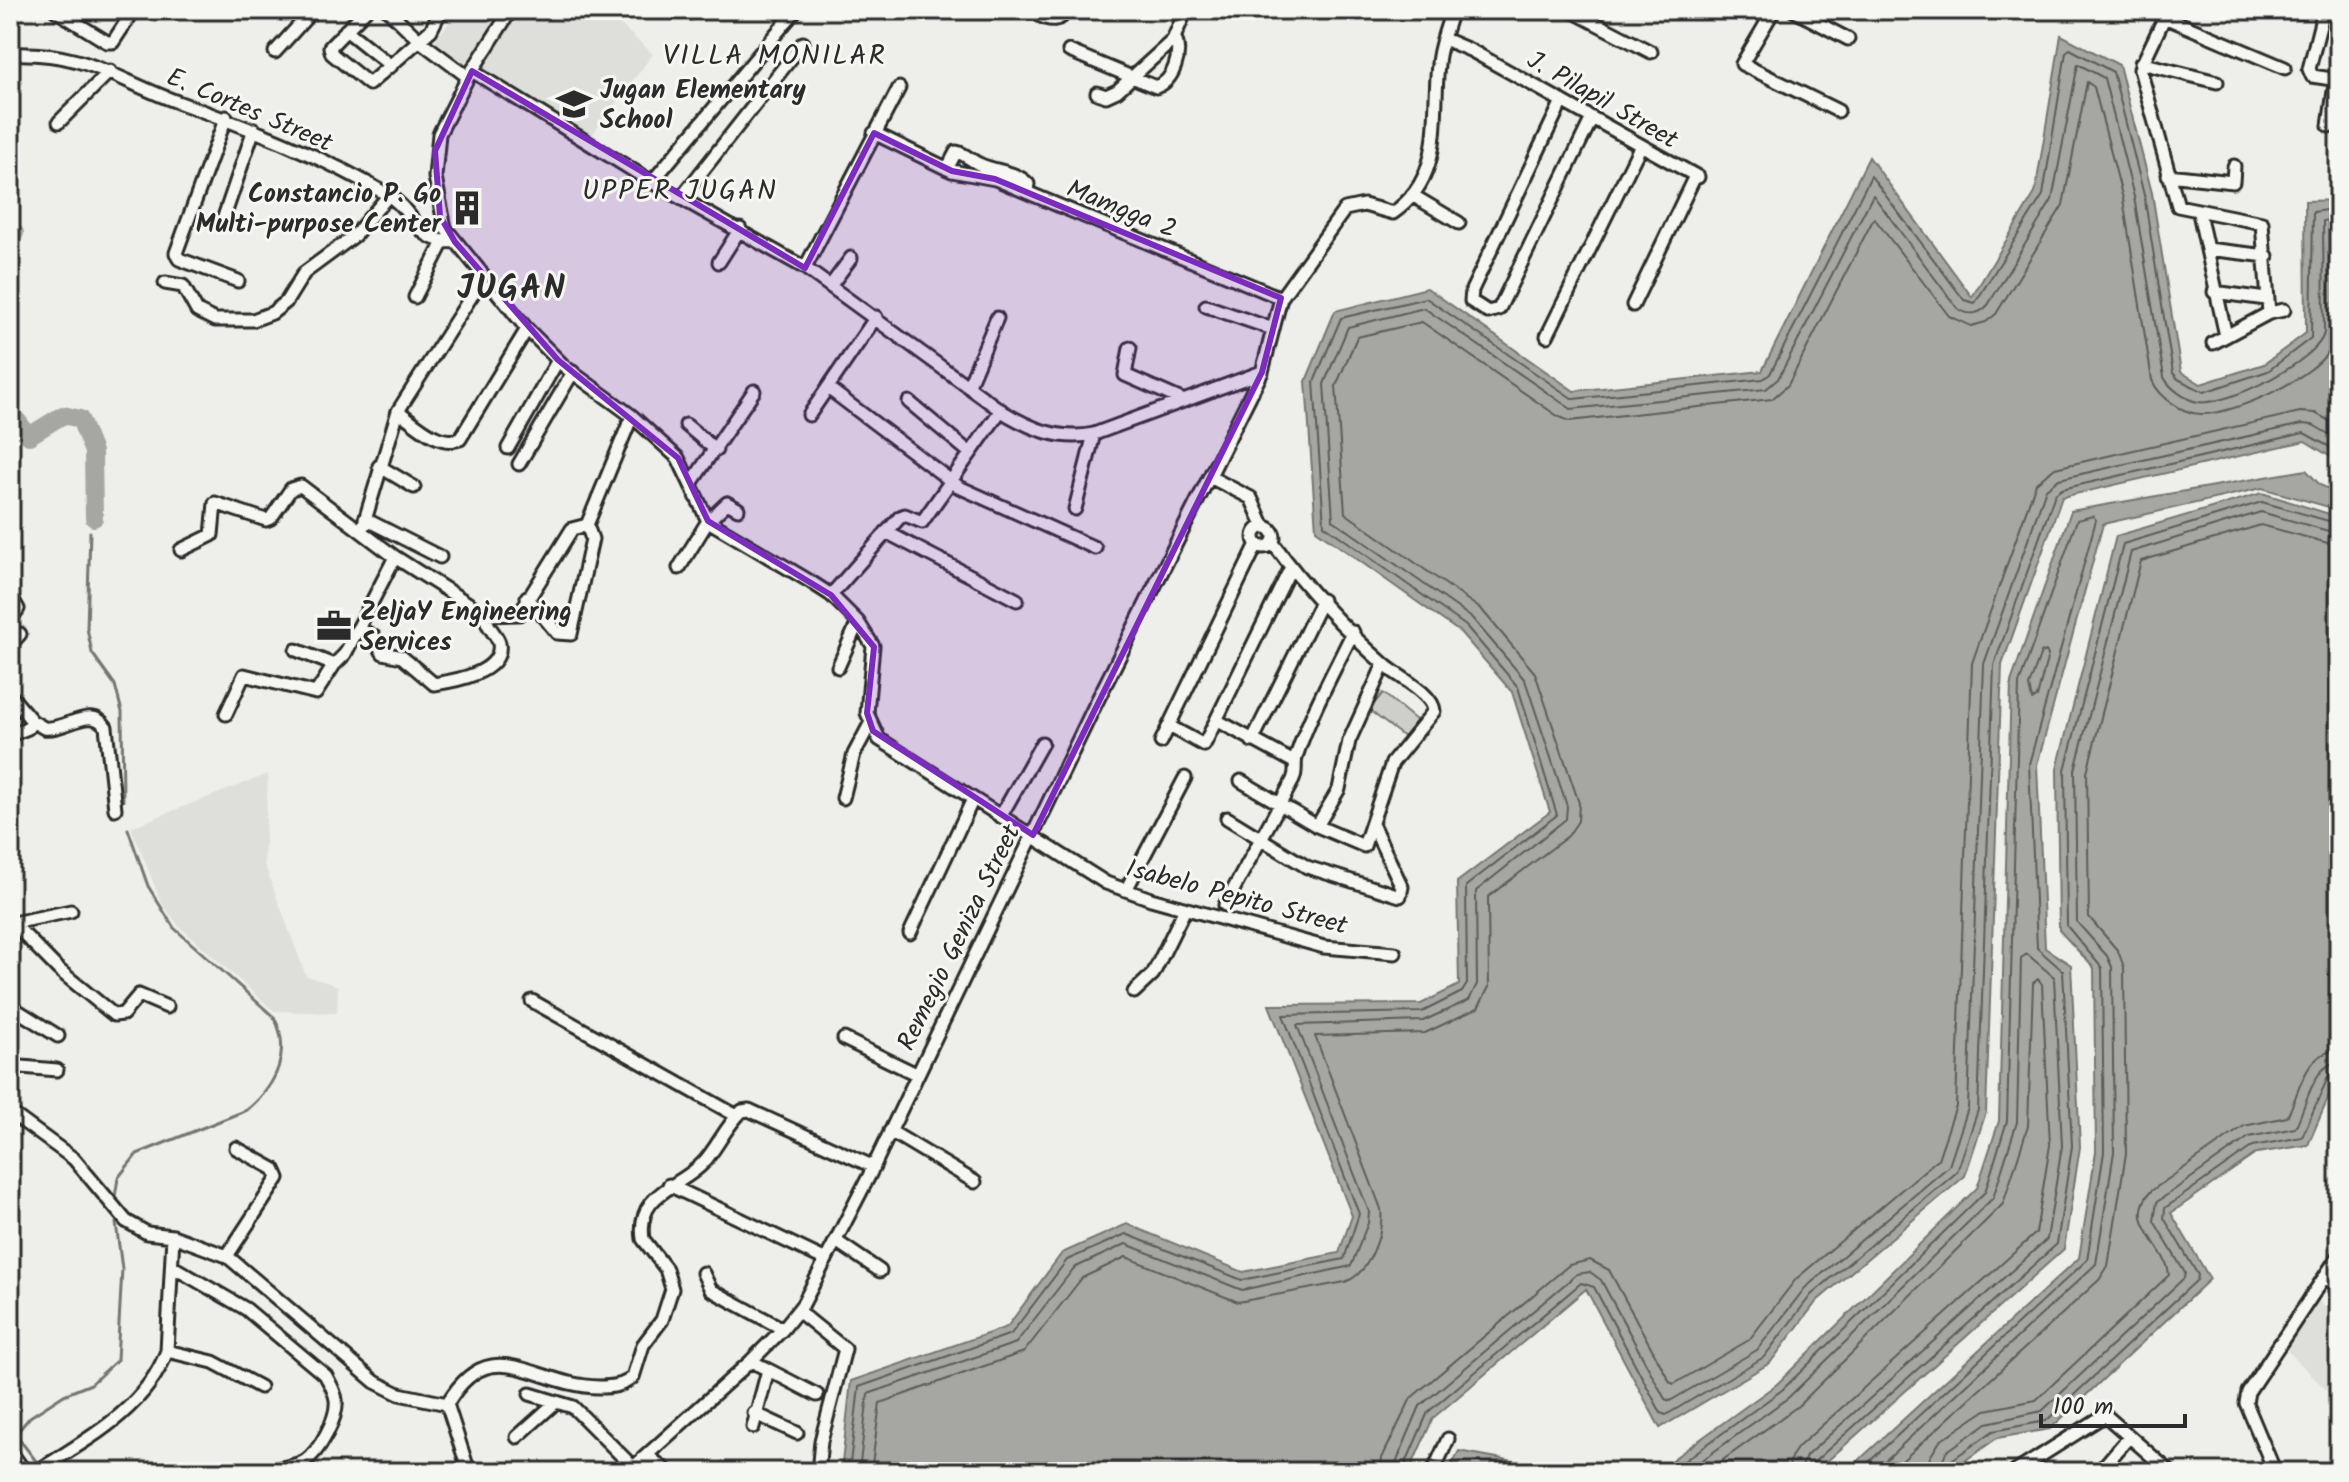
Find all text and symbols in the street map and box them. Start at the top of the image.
district label: VILLA MONILAR [663,34,887,79]
street label: J. Pilapil Street [1518,40,1686,162]
street label: E. Cortes Street [160,57,340,165]
place label: Jugan Elementary School [600,70,806,142]
school or university icon: Jugan Elementary School [555,85,593,123]
district label: UPPER JUGAN [582,169,778,214]
street label: Mamgga 2 [1060,169,1183,251]
place label: Constancio P. Go Multi-purpose Center [196,174,443,246]
building icon: Constancio P. Go Multi-purpose Center [448,189,486,227]
district label: JUGAN [457,262,567,316]
place label: ZeljaY Engineering Services [360,592,572,664]
office icon: ZeljaY Engineering Services [315,607,353,645]
street label: Remegio Geniza Street [887,817,1033,1058]
street label: Isabelo Pepito Street [1121,848,1353,948]
scale bar [2041,1378,2185,1428]
text: 100 m [2053,1388,2113,1427]

